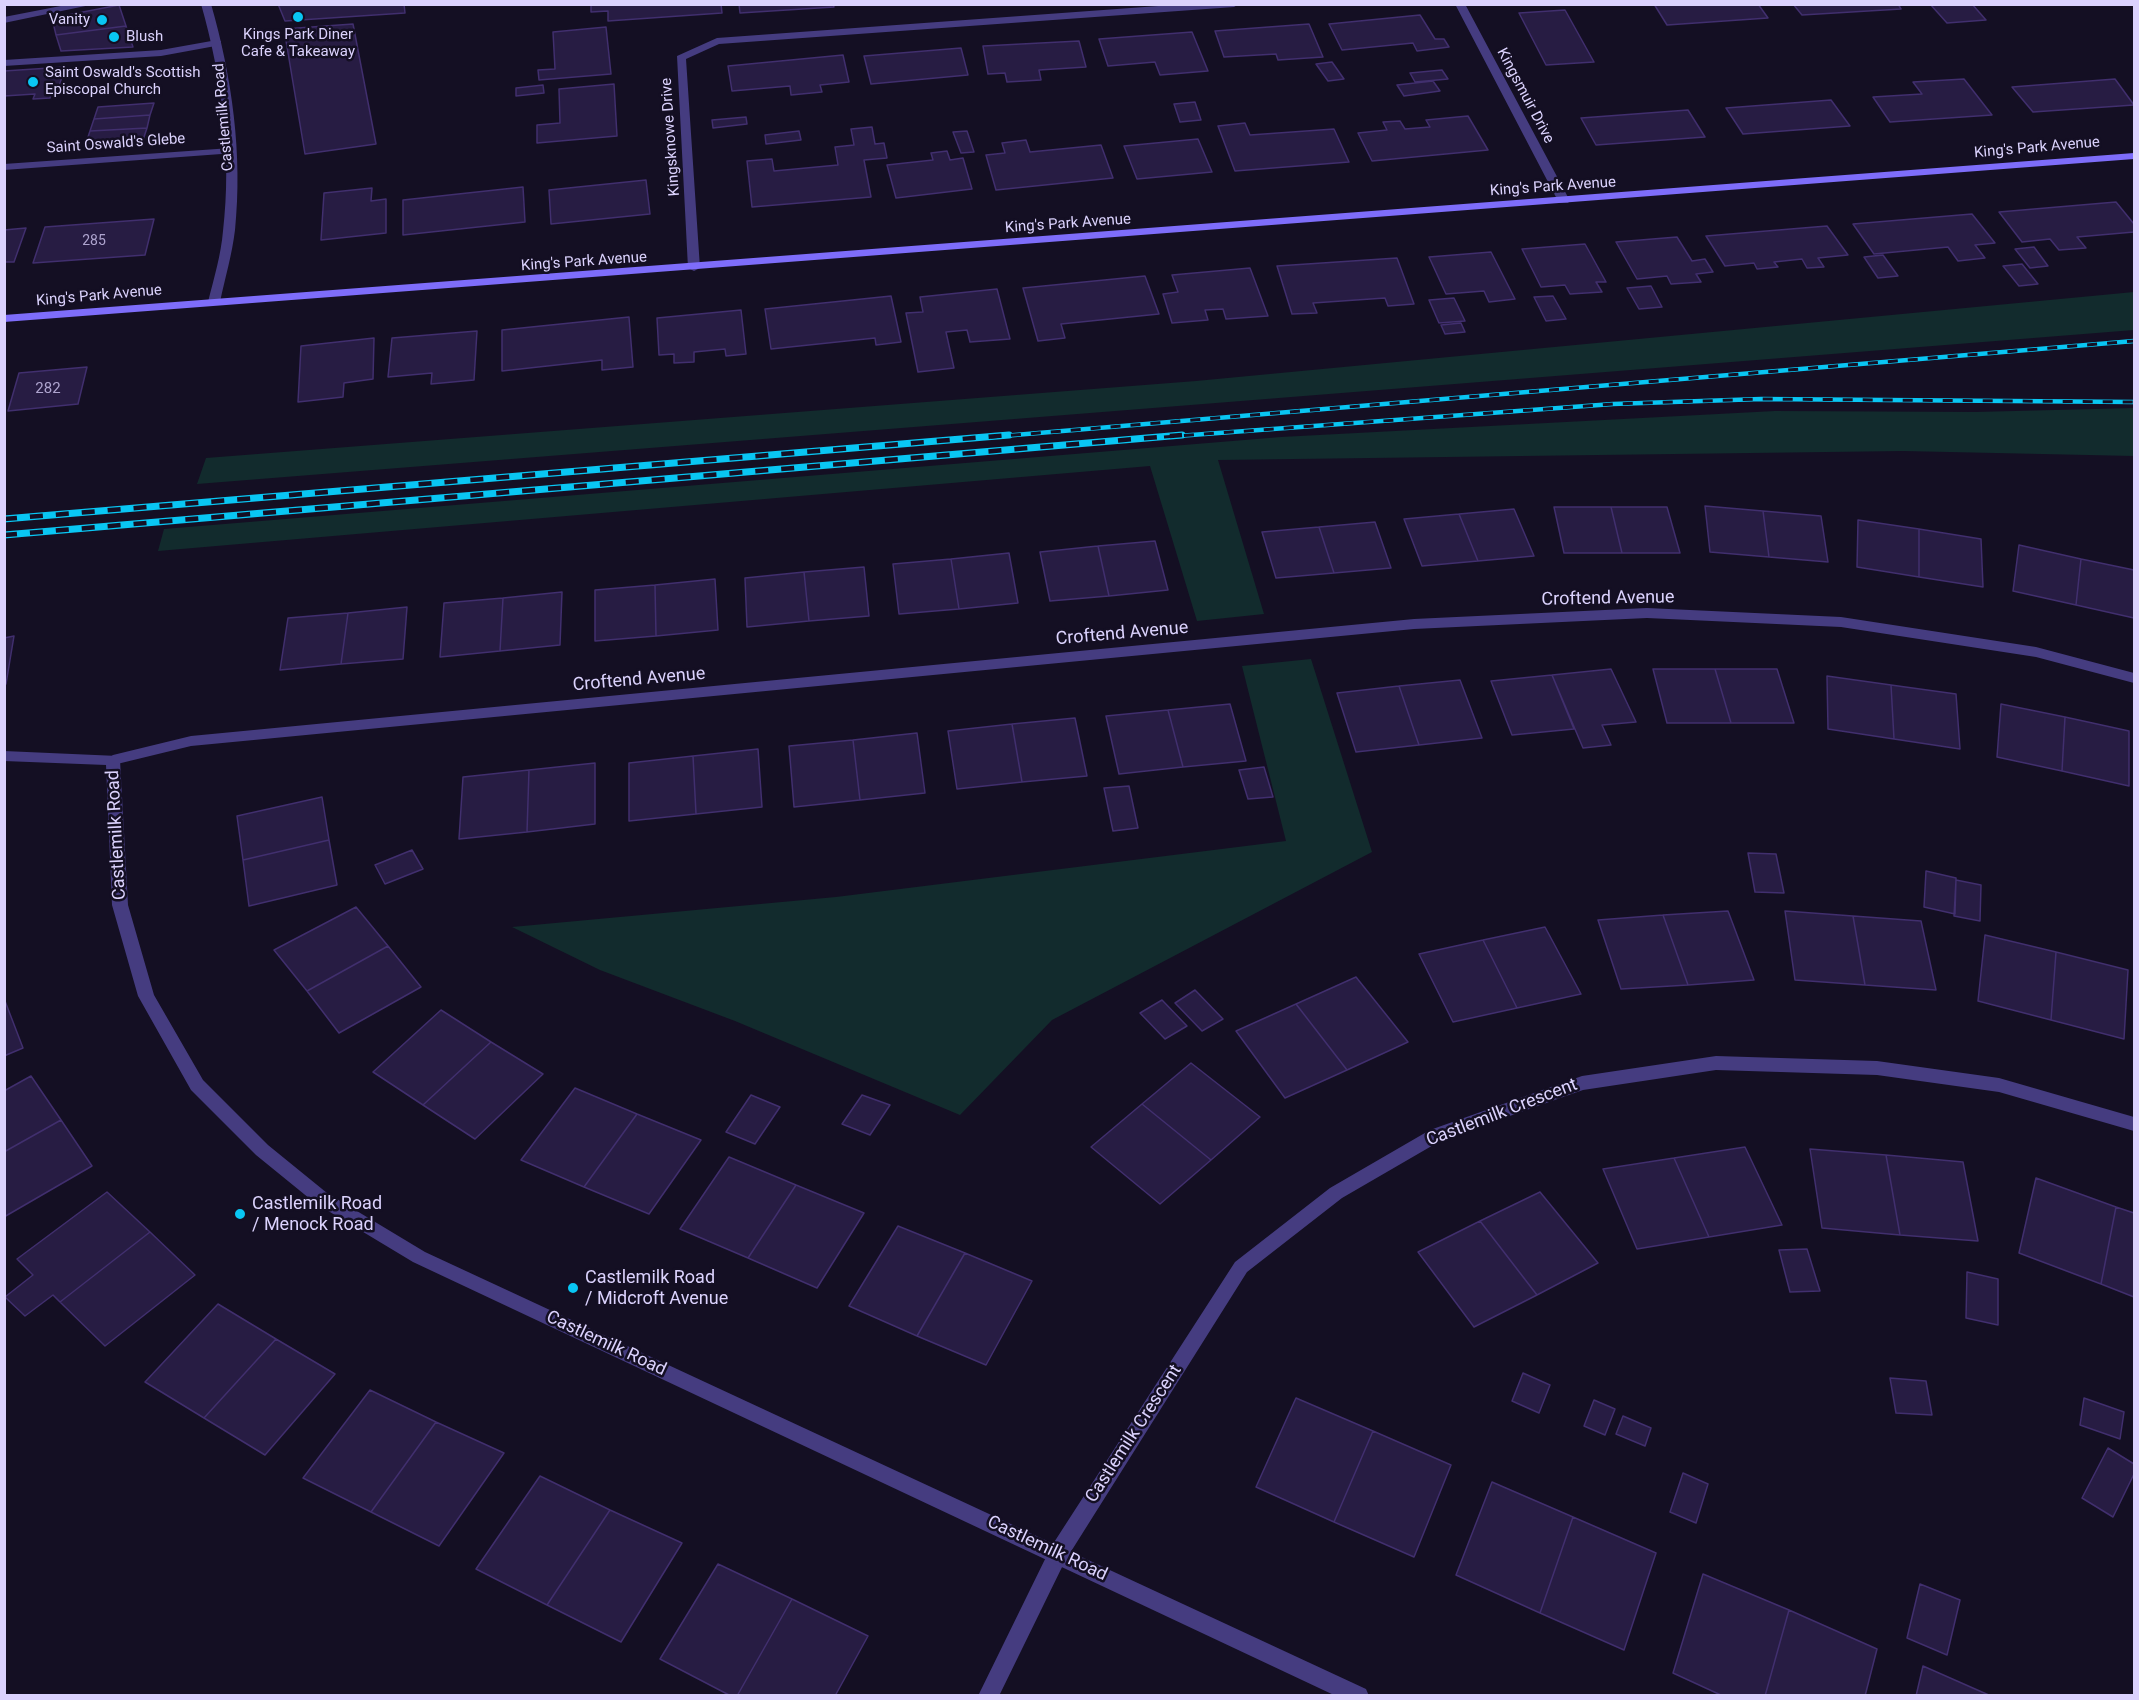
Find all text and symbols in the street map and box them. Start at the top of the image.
marker: Kings Park Diner Cafe & Takeaway [291,10,305,24]
place label: Vanity [49,11,90,29]
marker: Vanity [95,13,109,27]
place label: Kings Park Diner Cafe & Takeaway [241,26,355,61]
place label: Blush [126,28,163,46]
marker: Blush [107,30,121,44]
street label: Kingsmuir Drive [1492,45,1558,147]
street label: Castlemilk Road [210,62,238,172]
place label: Saint Oswald's Scottish Episcopal Church [45,64,201,99]
marker: Saint Oswald's Scottish Episcopal Church [26,75,40,89]
street label: Kingsknowe Drive [658,77,684,197]
street label: Saint Oswald's Glebe [46,130,186,158]
street label: King's Park Avenue [1973,134,2101,162]
street label: King's Park Avenue [1489,174,1617,200]
street label: King's Park Avenue [1004,211,1132,237]
house number: 285 [82,233,106,249]
street label: King's Park Avenue [520,249,648,275]
street label: King's Park Avenue [35,282,163,310]
house number: 282 [35,380,61,398]
street label: Croftend Avenue [1541,587,1675,611]
street label: Croftend Avenue [1055,617,1189,651]
street label: Croftend Avenue [572,663,706,697]
street label: Castlemilk Road [103,770,131,900]
street label: Castlemilk Crescent [1423,1074,1581,1152]
place label: Castlemilk Road / Menock Road [252,1193,382,1236]
marker: Castlemilk Road / Menock Road [233,1207,247,1221]
place label: Castlemilk Road / Midcroft Avenue [585,1267,728,1310]
marker: Castlemilk Road / Midcroft Avenue [566,1281,580,1295]
street label: Castlemilk Road [543,1307,669,1381]
street label: Castlemilk Crescent [1081,1361,1187,1507]
street label: Castlemilk Road [984,1512,1110,1586]

